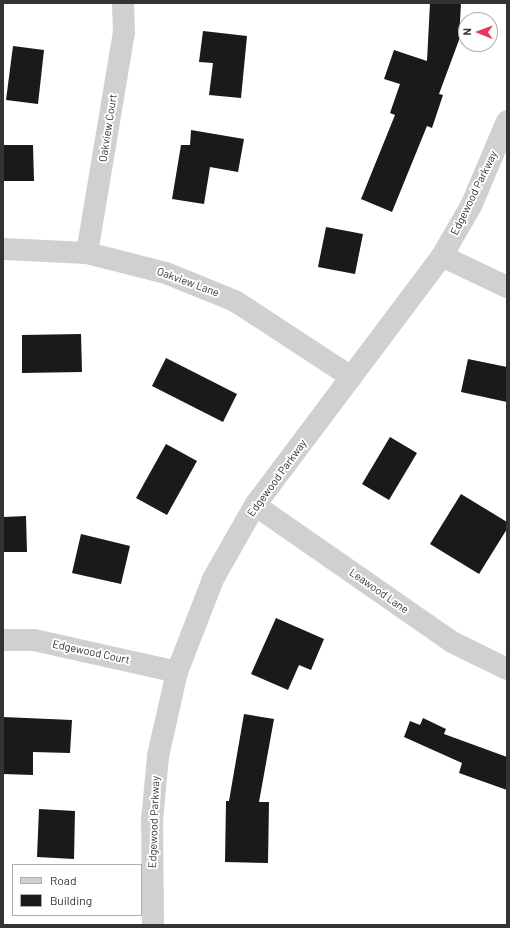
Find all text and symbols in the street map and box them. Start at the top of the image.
north arrow [458,12,498,52]
text: N [460,28,473,36]
street label: Oakview Court [96,93,120,163]
street label: Edgewood Parkway [448,149,500,237]
street label: Oakview Lane [155,265,221,299]
street label: Edgewood Parkway [245,437,309,519]
street label: Leawood Lane [347,566,411,616]
street label: Edgewood Court [51,637,131,667]
street label: Edgewood Parkway [146,776,162,868]
legend [12,864,142,916]
text: Road [50,873,77,887]
text: Building [50,893,92,907]

